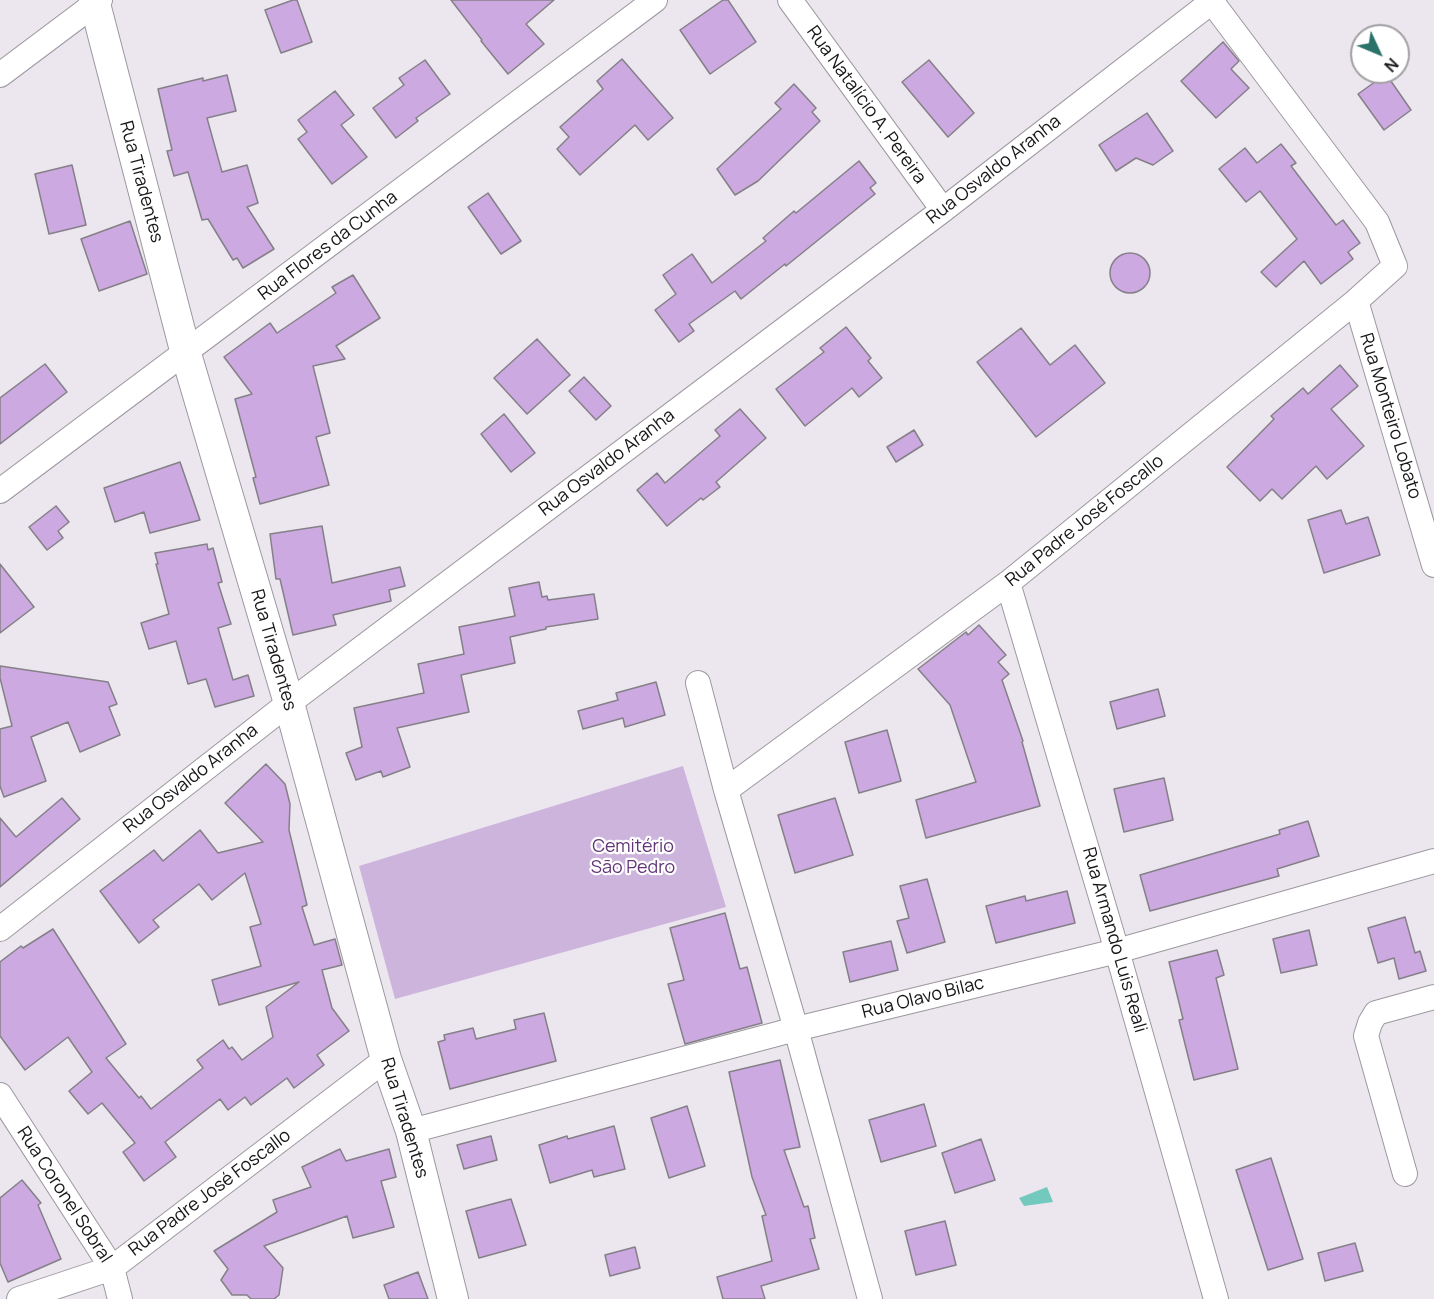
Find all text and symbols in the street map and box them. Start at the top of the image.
street label: Rua Natalício A. Pereira [801,22,931,188]
north arrow [1350,24,1410,84]
text: N [1380,53,1403,77]
street label: Rua Osvaldo Aranha [923,111,1065,229]
street label: Rua Tiradentes [114,119,168,245]
street label: Rua Flores da Cunha [254,187,402,305]
street label: Rua Monteiro Lobato [1354,330,1426,502]
street label: Rua Osvaldo Aranha [535,405,679,521]
street label: Rua Padre José Foscallo [1001,450,1169,592]
street label: Rua Tiradentes [245,587,301,713]
street label: Rua Osvaldo Aranha [120,720,262,838]
park label: Cemitério São Pedro [591,836,675,878]
street label: Rua Armando Luis Reali [1077,845,1151,1035]
street label: Rua Olavo Bilac [860,972,986,1024]
street label: Rua Tiradentes [375,1055,433,1181]
street label: Rua Coronel Sobral [12,1123,116,1267]
street label: Rua Padre José Foscallo [125,1125,295,1261]

